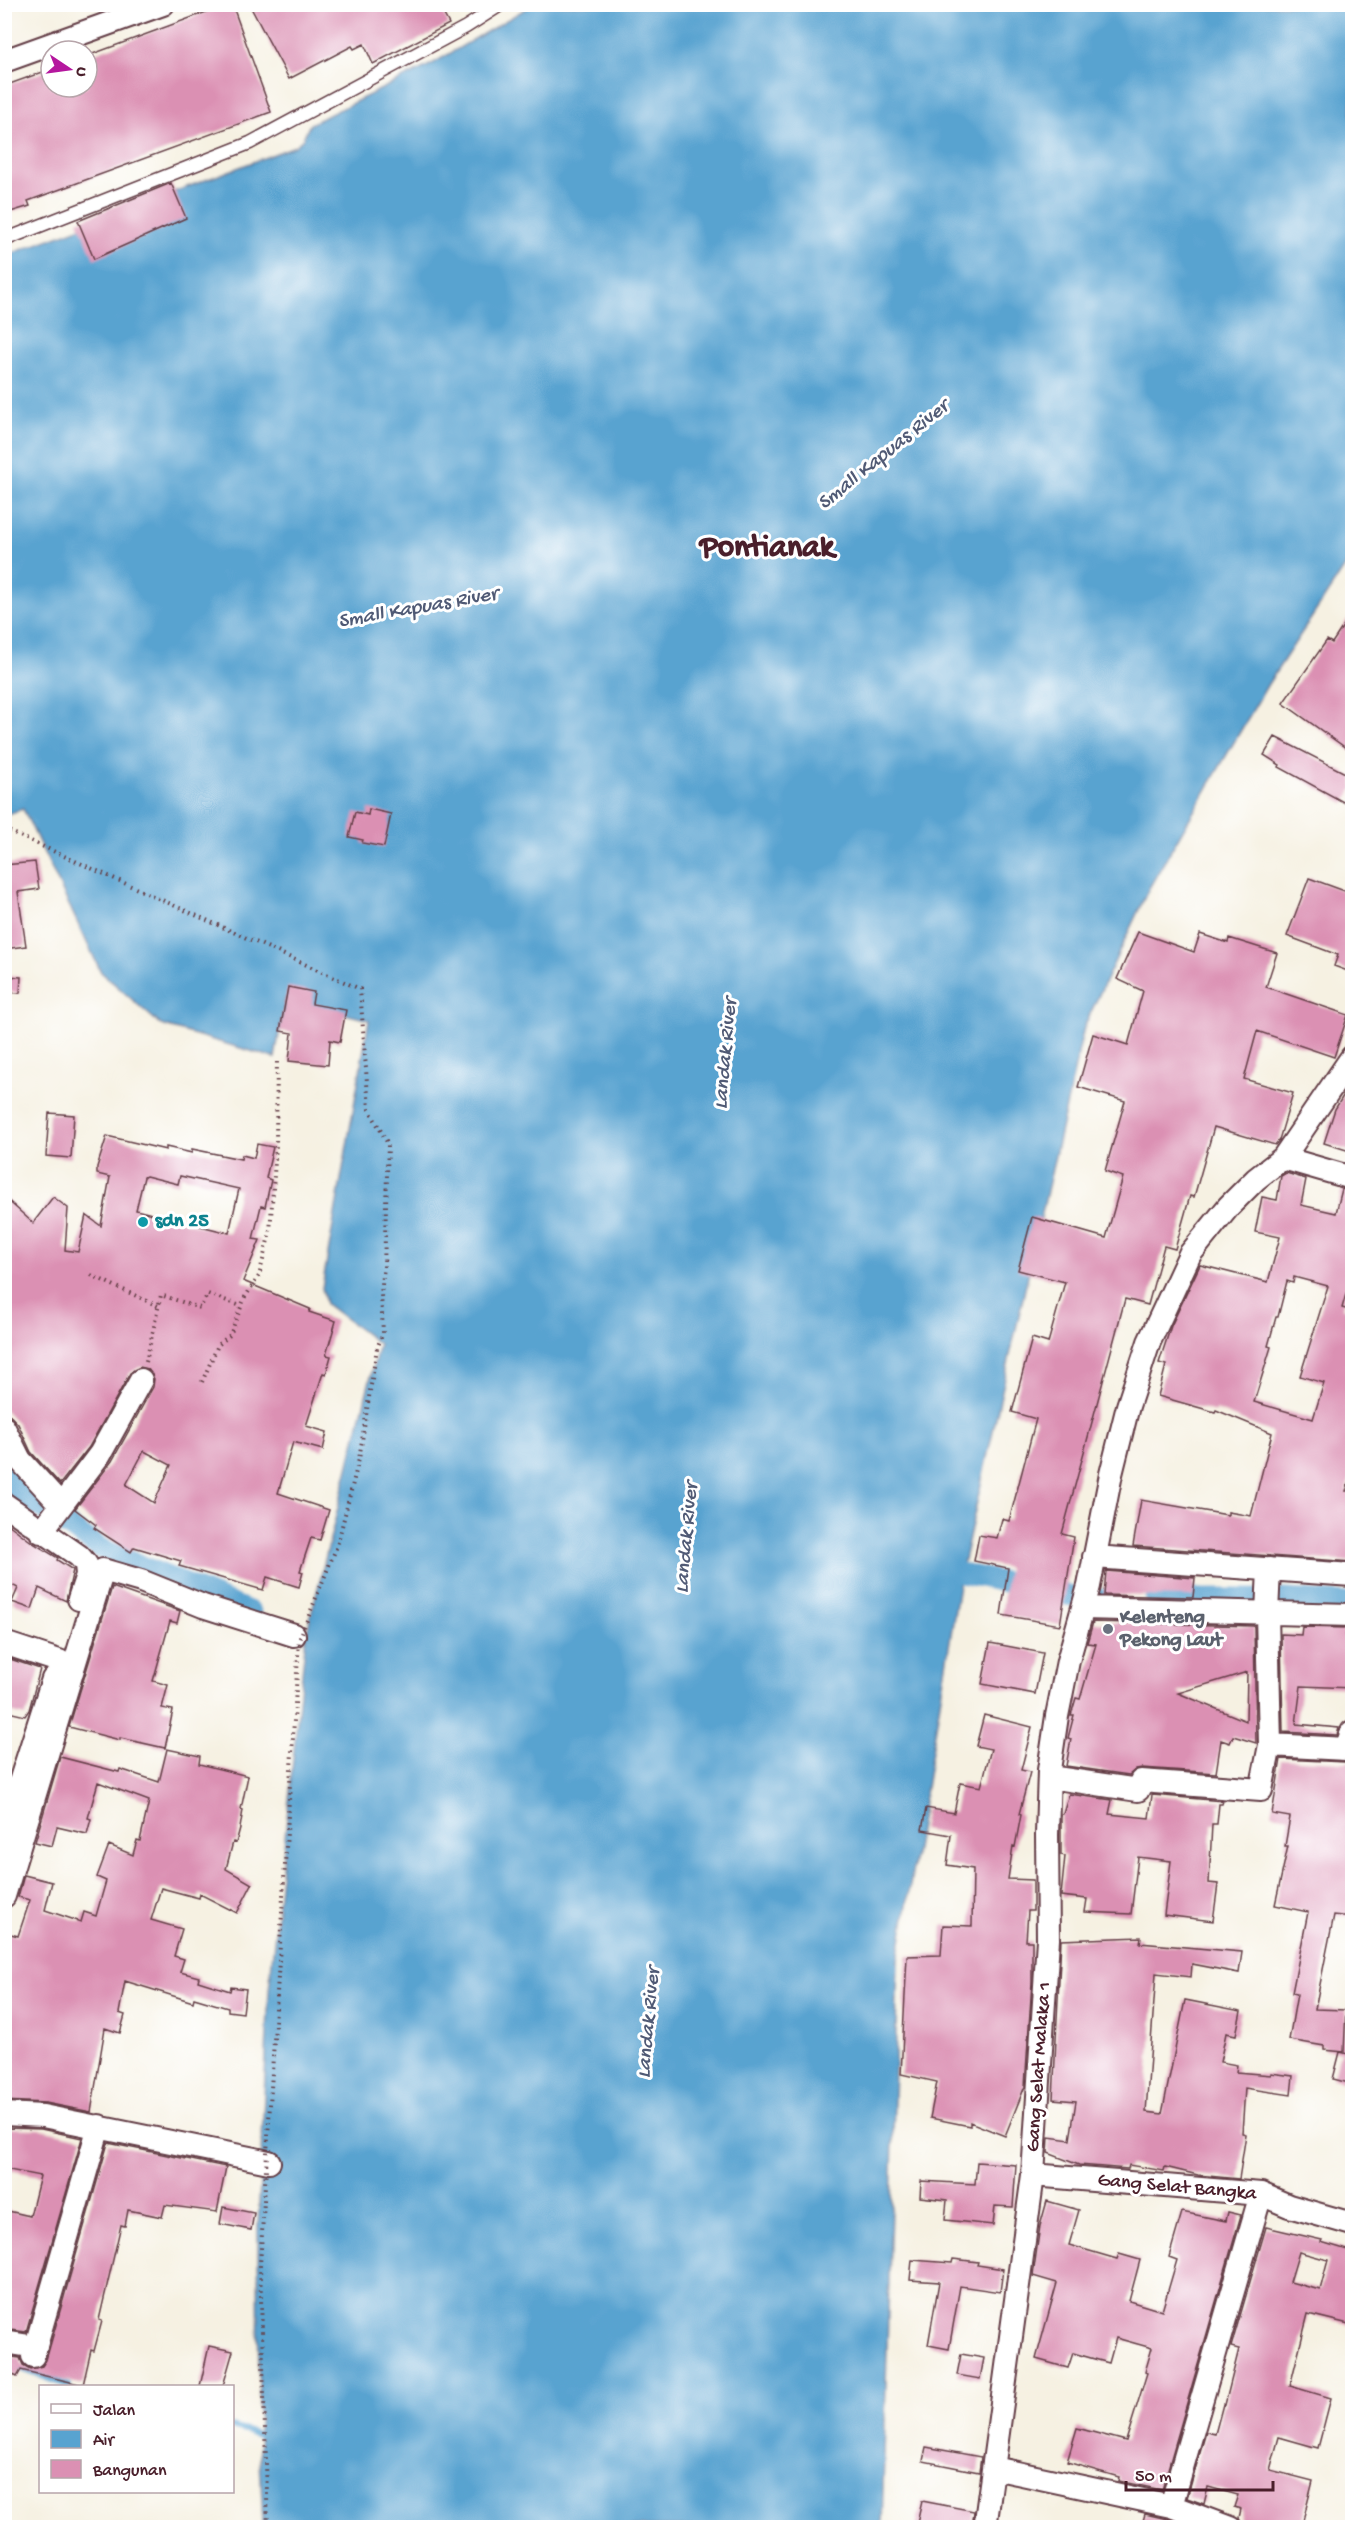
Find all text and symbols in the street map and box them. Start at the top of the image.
north arrow [39,39,99,99]
text: U [70,65,91,79]
water label: Small Kapuas River [813,393,958,517]
district label: Pontianak [698,530,838,568]
water label: Small Kapuas River [336,582,504,635]
water label: Landak River [710,993,745,1110]
place label: sdn 25 [155,1211,209,1234]
marker: sdn 25 [136,1215,150,1229]
water label: Landak River [671,1477,706,1594]
place label: Kelenteng Pekong Laut [1119,1607,1224,1653]
marker: Kelenteng Pekong Laut [1101,1622,1115,1636]
water label: Landak River [633,1962,668,2079]
street label: Gang Selat Malaka 1 [1023,1981,1057,2153]
street label: Gang Selat Bangka [1097,2170,1258,2206]
legend [39,2385,234,2493]
text: Jalan [93,2401,135,2422]
text: Air [93,2431,116,2452]
scale bar [1126,2454,1273,2492]
text: Bangunan [92,2461,167,2482]
text: 50 m [1135,2467,1172,2488]

